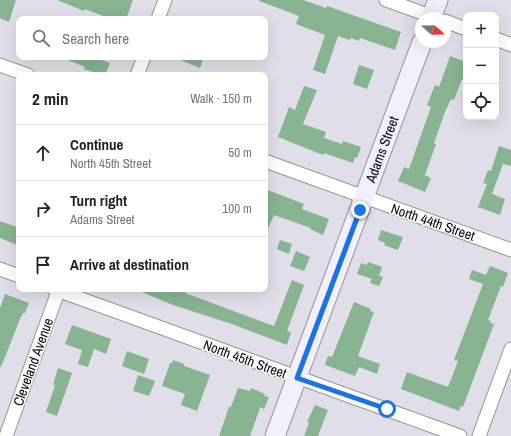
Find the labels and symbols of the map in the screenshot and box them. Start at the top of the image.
north arrow [415,12,451,48]
street label: Adams Street [361,114,403,186]
street label: North 44th Street [389,199,477,245]
route end [351,201,369,219]
street label: Cleveland Avenue [9,316,57,408]
street label: North 45th Street [201,336,289,382]
route start [378,400,396,418]

